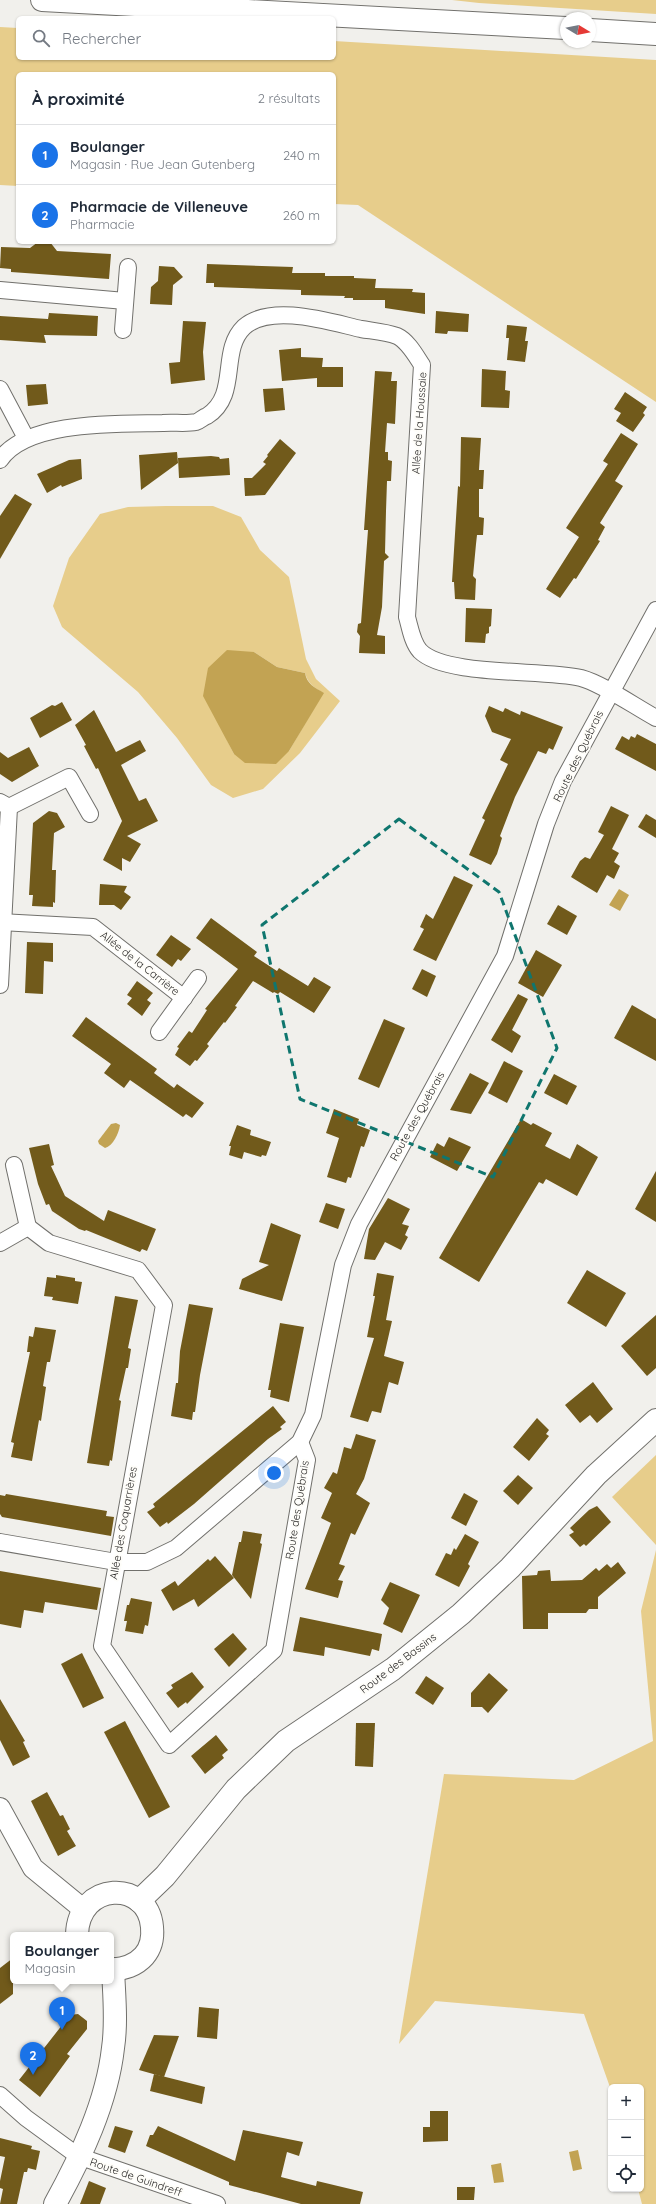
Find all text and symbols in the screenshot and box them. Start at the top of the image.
north arrow [560,12,596,48]
search box [16,16,336,60]
icon: search [30,27,52,49]
text: Rechercher [62,29,141,48]
text: À proximité [32,88,125,109]
text: 2 résultats [258,90,320,106]
text: Boulanger [70,137,145,156]
text: 1 [42,147,48,163]
text: 240 m [283,147,320,163]
text: Magasin · Rue Jean Gutenberg [70,156,255,172]
text: Pharmacie de Villeneuve [70,197,248,216]
text: 2 [41,207,49,223]
text: 260 m [283,207,320,223]
text: Pharmacie [70,216,135,232]
street label: Allée de la Houssaie [408,372,430,474]
street label: Route des Québrais [550,708,606,804]
street label: Allée de la Carrière [98,928,182,998]
street label: Route des Québrais [387,1069,447,1163]
street label: Route des Québrais [282,1459,312,1561]
your location [264,1463,284,1483]
street label: Allée des Coquarrières [106,1465,140,1581]
street label: Route des Bassins [357,1630,439,1696]
popup [10,1932,114,1984]
text: Boulanger [24,1941,100,1960]
text: Magasin [24,1960,75,1976]
pin: 1 [49,1997,75,2030]
pin: 2 [20,2042,46,2075]
map controls [608,2084,644,2192]
button: + [608,2084,644,2120]
button: − [608,2120,644,2156]
street label: Route de Guindreff [88,2155,184,2199]
button: locate [608,2156,644,2192]

